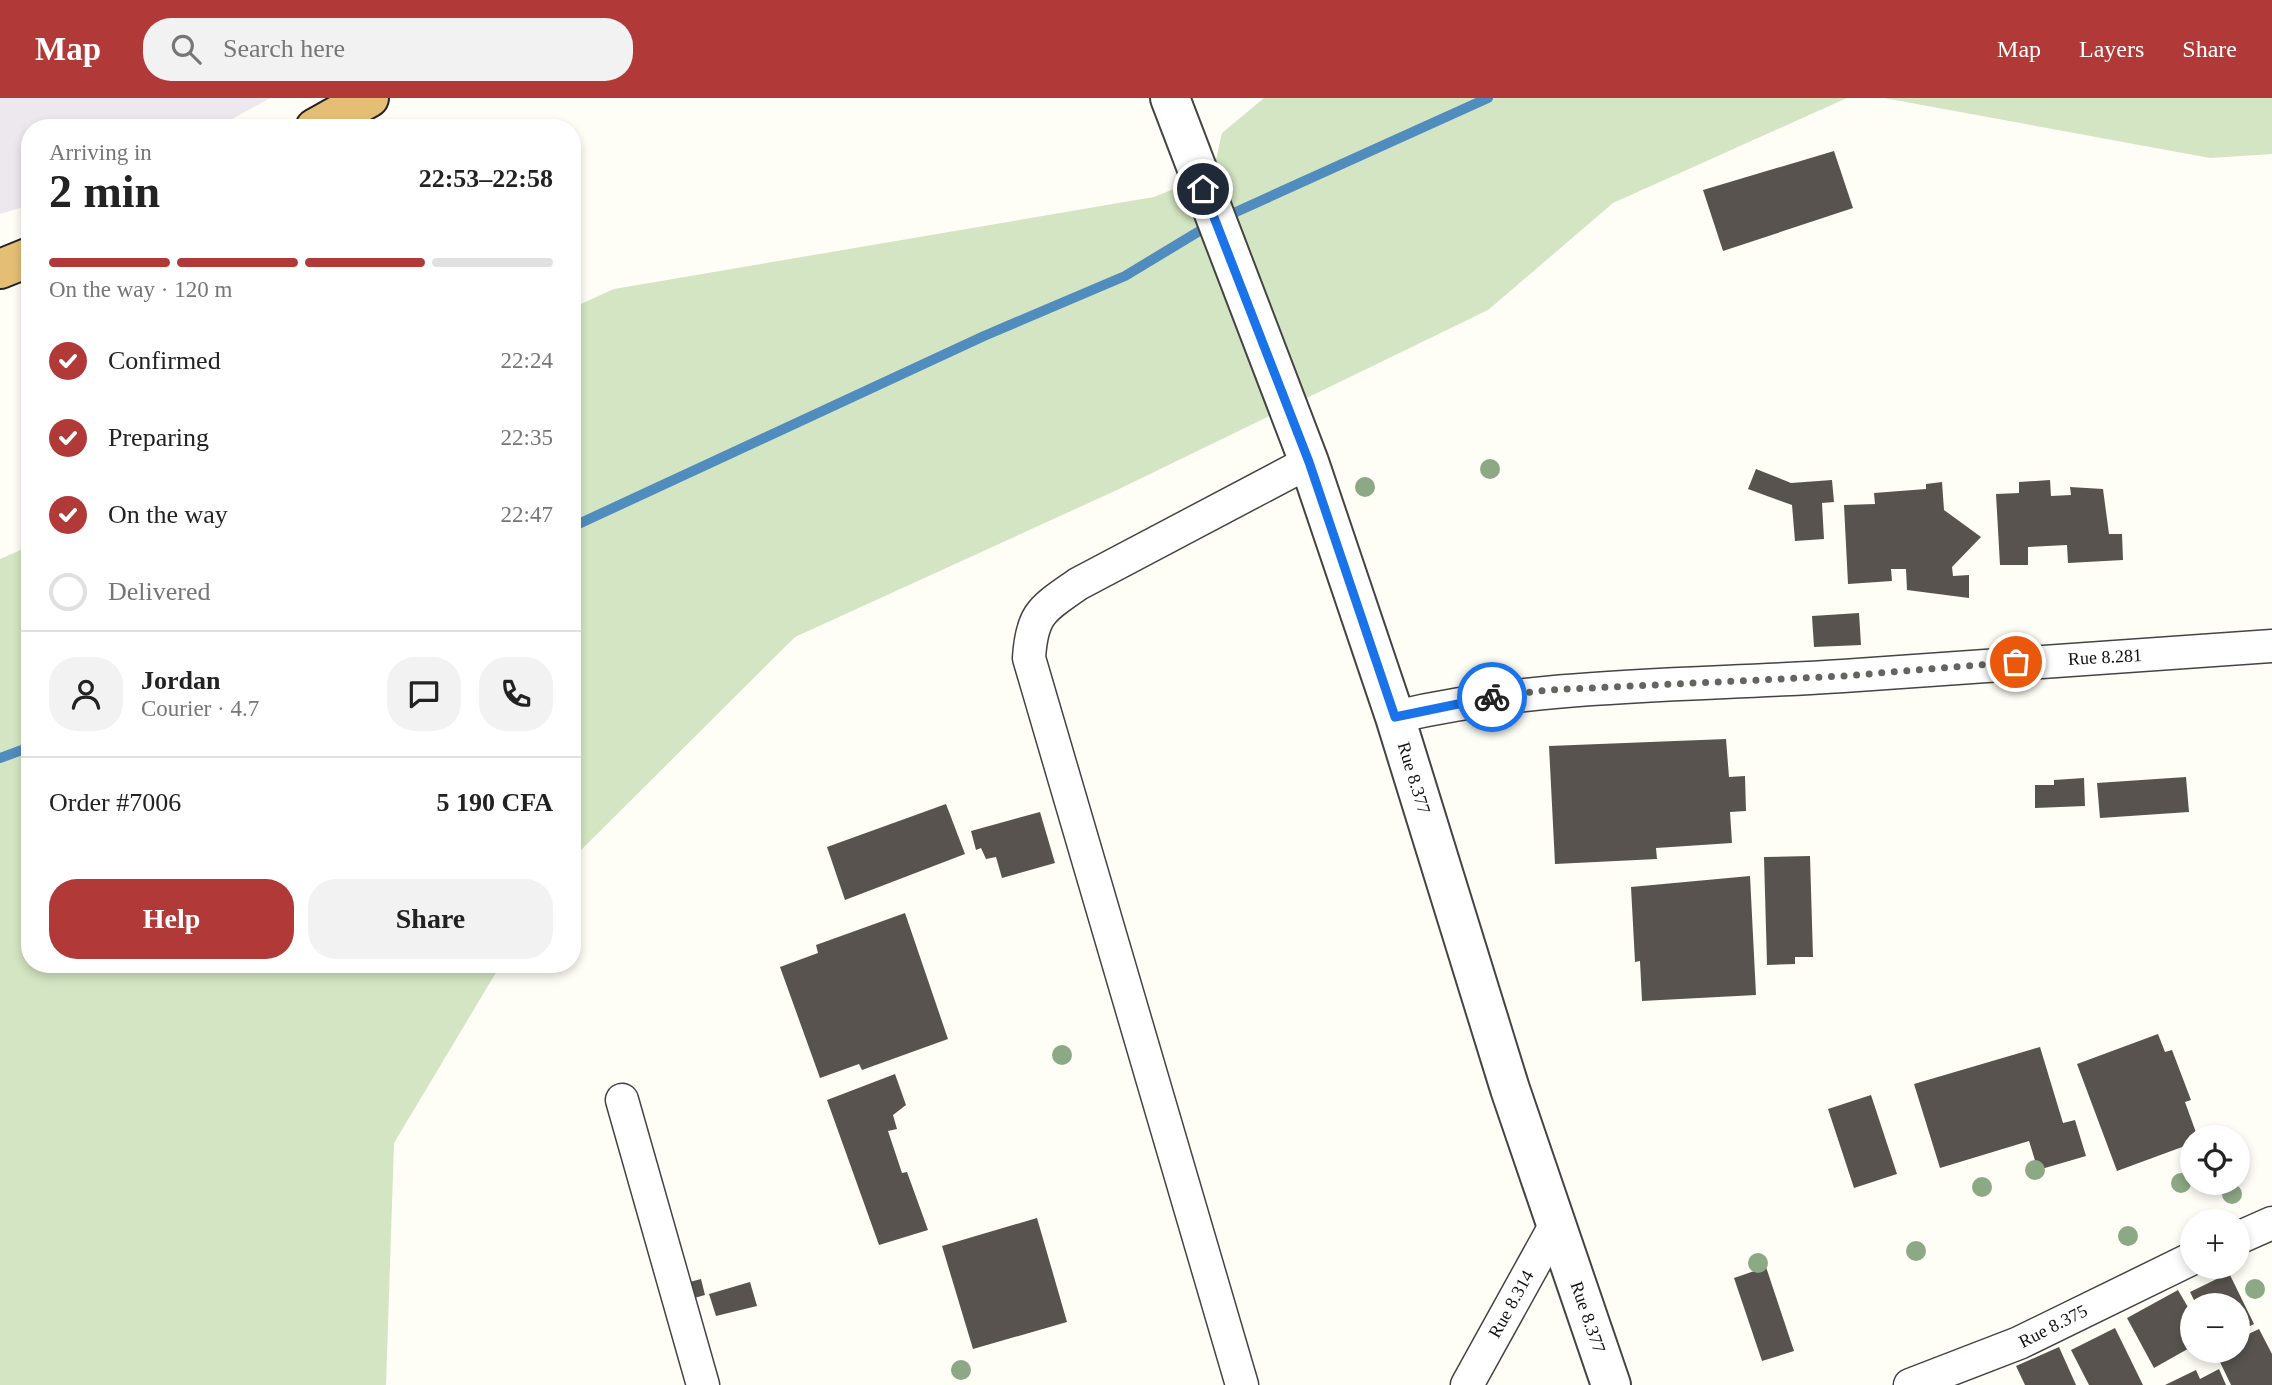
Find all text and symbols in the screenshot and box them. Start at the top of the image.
search box [143,18,633,81]
icon: search [167,30,205,68]
text: Map [35,31,101,67]
text: Search here [223,34,345,63]
text: Map [1997,36,2041,62]
text: Layers [2079,36,2144,62]
text: Share [2182,36,2237,62]
text: Arriving in [49,140,152,165]
pin [1173,159,1233,219]
text: 22:53–22:58 [419,164,553,193]
text: 2 min [49,166,160,217]
icon: home [1184,170,1222,208]
text: On the way · 120 m [49,277,232,302]
icon: check [49,342,87,380]
text: Confirmed [108,346,221,375]
text: 22:24 [501,348,553,373]
icon: check [49,419,87,457]
text: Preparing [108,423,209,452]
text: 22:35 [501,425,553,450]
icon: check [49,496,87,534]
text: On the way [108,500,228,529]
text: 22:47 [501,502,553,527]
text: Delivered [108,577,211,606]
pin [1986,632,2046,692]
icon: bag [1997,643,2035,681]
street label: Rue 8.281 [2068,645,2142,669]
button: person [49,657,123,731]
button: chat [387,657,461,731]
button: phone [479,657,553,731]
courier [1457,662,1527,732]
text: Jordan [141,666,220,695]
icon: bike [1473,678,1511,716]
text: Courier · 4.7 [141,696,259,721]
street label: Rue 8.377 [1394,740,1434,816]
text: Order #7006 [49,788,181,817]
text: 5 190 CFA [436,788,553,817]
button: Help [49,879,294,959]
button: Share [308,879,553,959]
map controls [2180,1125,2250,1363]
button: locate [2180,1125,2250,1195]
button: + [2180,1209,2250,1279]
street label: Rue 8.314 [1484,1267,1538,1341]
street label: Rue 8.377 [1566,1279,1610,1355]
button: − [2180,1293,2250,1363]
street label: Rue 8.375 [2015,1300,2091,1352]

